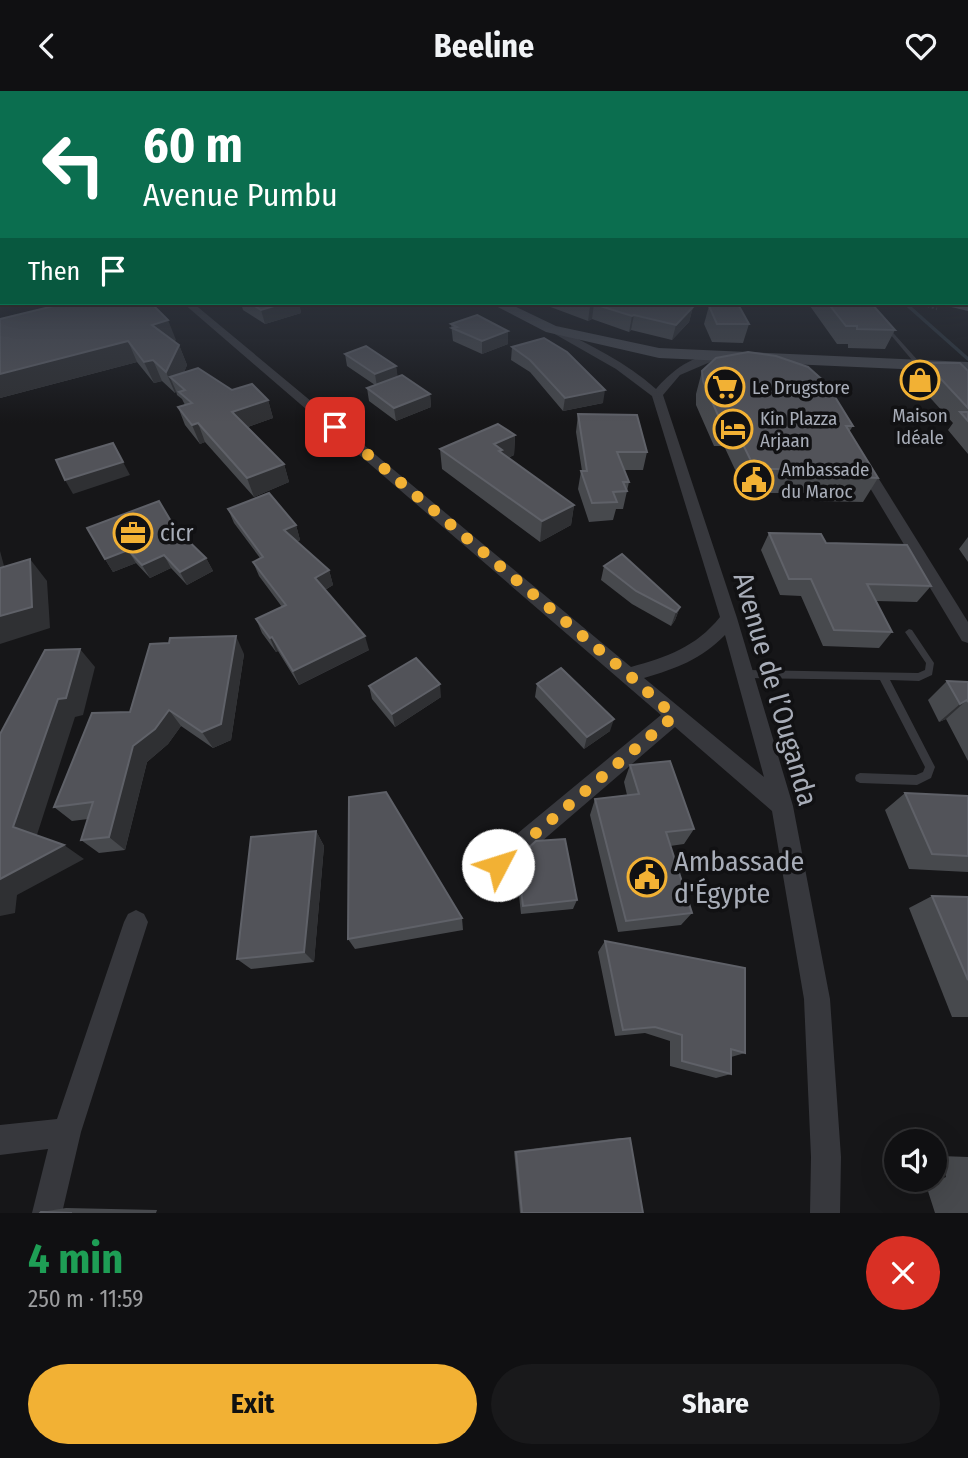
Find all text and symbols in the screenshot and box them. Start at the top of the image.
icon: back [28,27,66,65]
text: Beeline [434,27,534,65]
icon: heart [902,27,940,65]
text: 60 m [143,116,243,175]
icon: left [28,119,119,210]
text: Avenue Pumbu [143,176,338,214]
icon: arrive [94,252,132,290]
text: Then [28,256,80,287]
shop icon: Maison Idéale [899,359,941,401]
supermarket icon: Le Drugstore [704,366,746,408]
place label: Le Drugstore [752,376,850,399]
pin [305,397,365,457]
place label: Maison Idéale [892,404,948,449]
place label: Kin Plazza Arjaan [760,407,837,452]
icon: arrive [316,408,354,446]
hotel icon: Kin Plazza Arjaan [712,408,754,450]
place label: Ambassade du Maroc [781,458,870,503]
public building icon: Ambassade du Maroc [733,459,775,501]
office icon: cicr [112,512,154,554]
place label: cicr [160,519,194,547]
street label: Avenue de l’Ouganda [726,569,825,810]
position arrow [461,828,535,902]
place label: Ambassade d'Égypte [674,845,804,910]
public building icon: Ambassade d'Égypte [626,856,668,898]
map controls [884,1129,947,1192]
button: sound [884,1129,947,1192]
text: 4 min [28,1234,123,1284]
button: close [866,1236,940,1310]
text: 250 m · 11:59 [28,1285,143,1313]
button: Exit [28,1364,477,1444]
button: Share [491,1364,940,1444]

